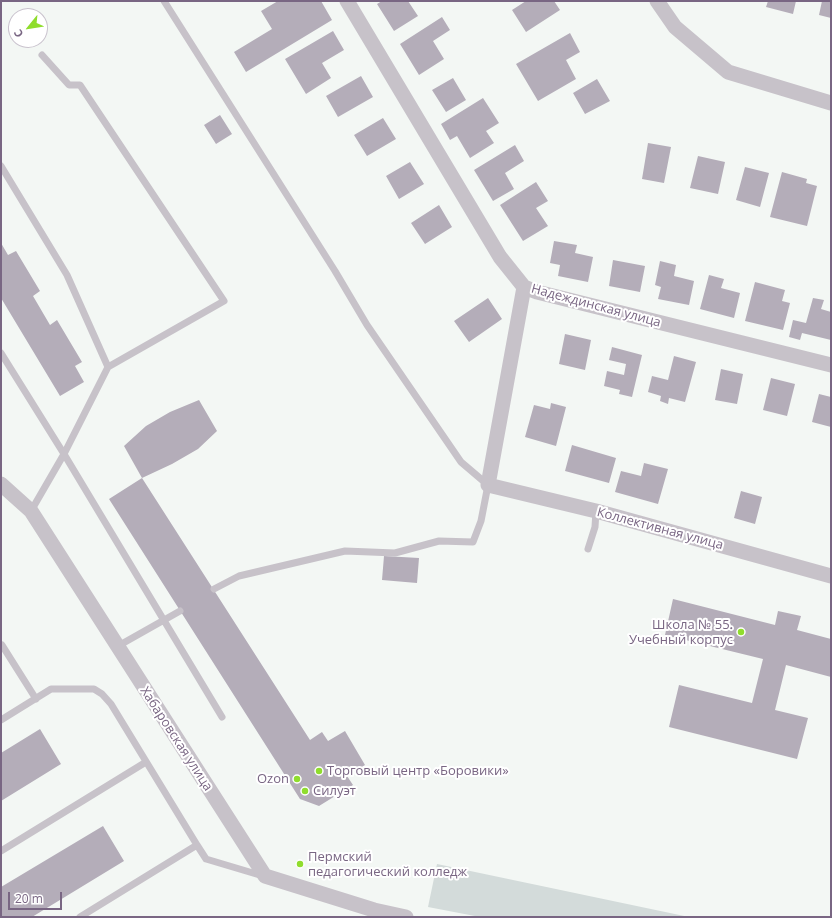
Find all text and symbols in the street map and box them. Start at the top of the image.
north arrow [8,8,48,48]
text: С [10,27,26,41]
street label: Надеждинская улица [530,281,662,331]
street label: Коллективная улица [595,505,725,553]
place label: Школа № 55. Учебный корпус [629,617,733,648]
marker: Школа № 55. Учебный корпус [736,627,746,637]
street label: Хабаровская улица [136,684,216,794]
place label: Торговый центр «Боровики» [327,763,509,779]
marker: Торговый центр «Боровики» [314,766,324,776]
place label: Ozon [257,771,289,787]
marker: Ozon [292,774,302,784]
place label: Силуэт [313,783,356,799]
marker: Силуэт [300,786,310,796]
place label: Пермский педагогический колледж [308,849,467,880]
marker: Пермский педагогический колледж [295,859,305,869]
scale bar [10,884,64,910]
text: 20 m [15,890,43,907]

